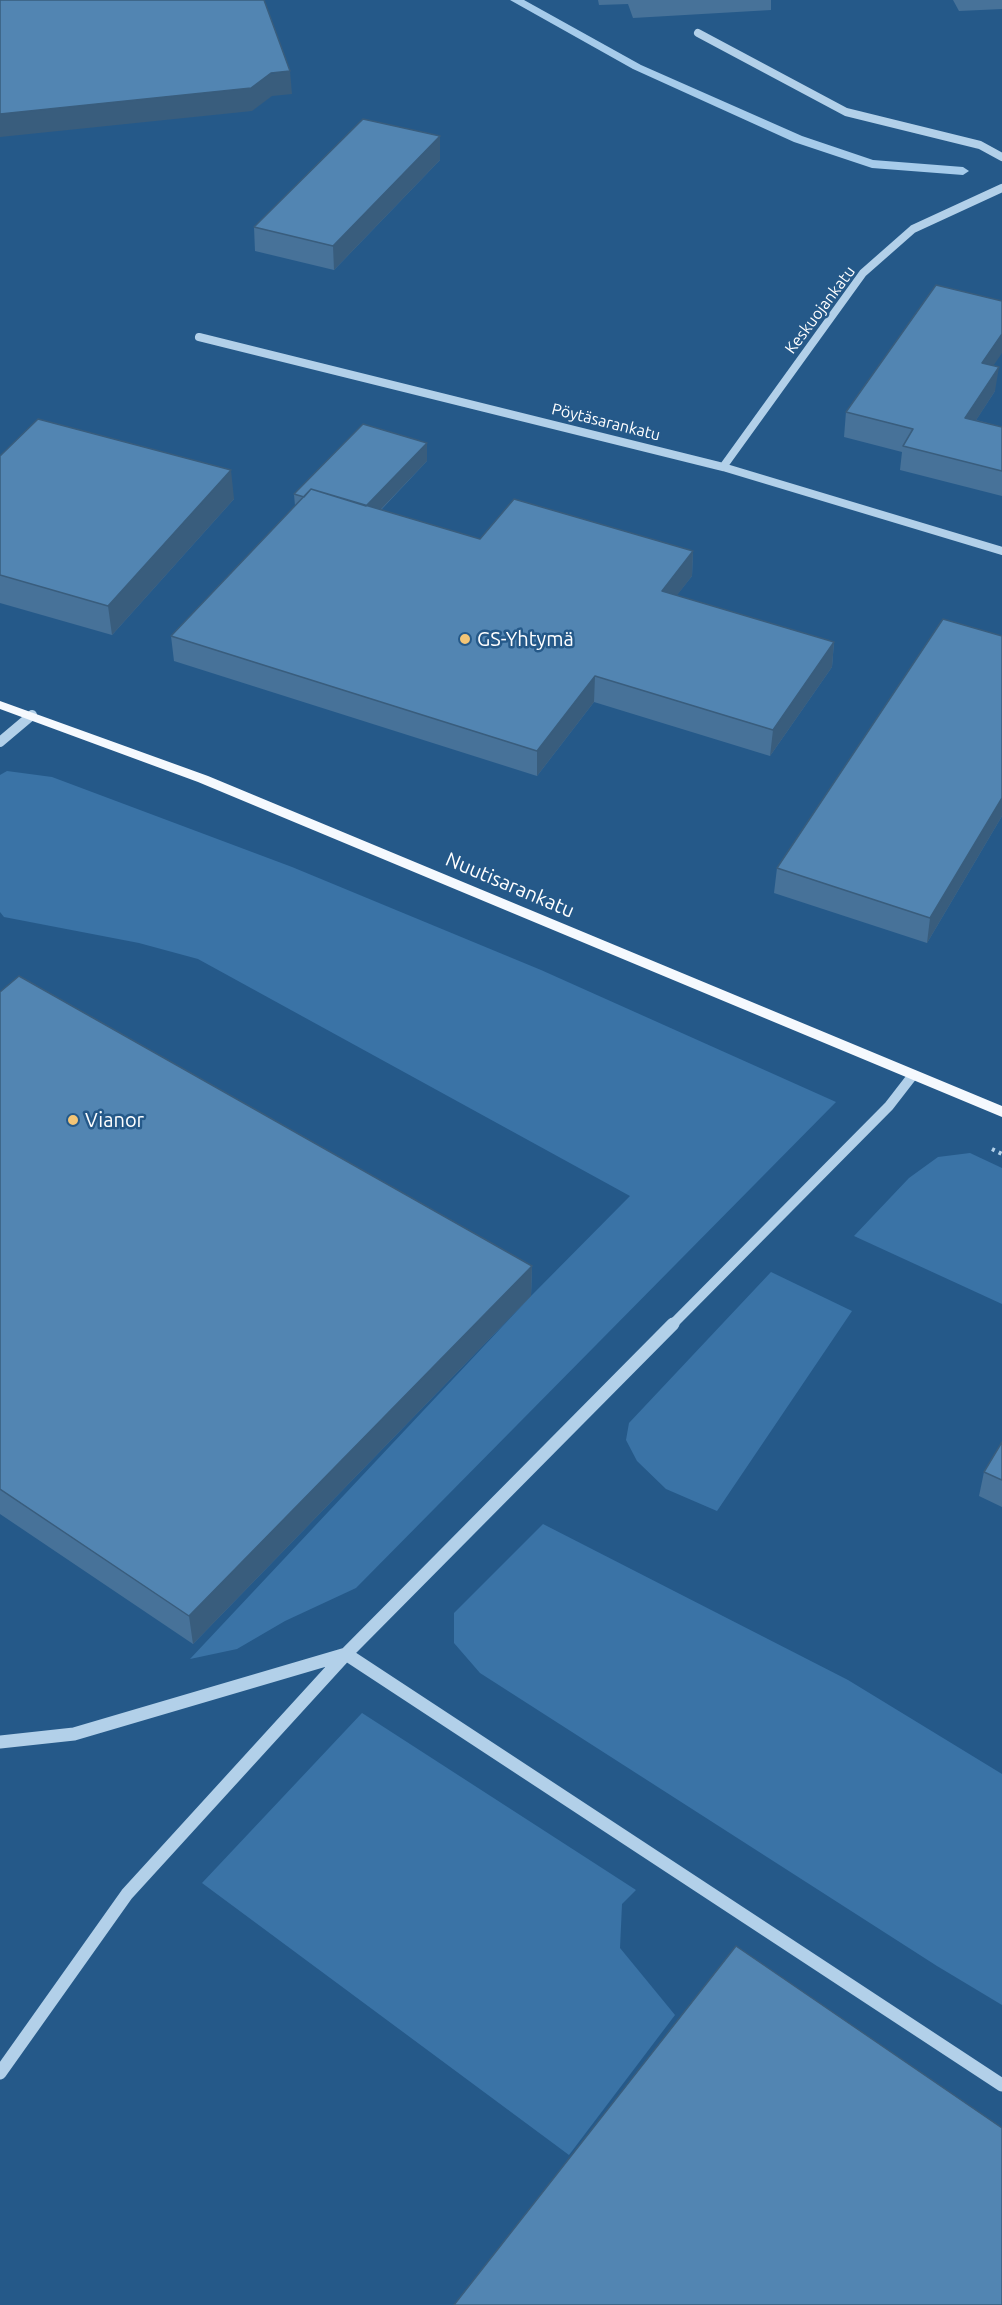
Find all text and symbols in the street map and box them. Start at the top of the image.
street label: Keskuojankatu [781,262,859,358]
street label: Pöytäsarankatu [550,399,662,445]
place label: GS-Yhtymä [477,627,574,651]
marker: GS-Yhtymä [458,632,472,646]
street label: Nuutisarankatu [442,847,578,923]
place label: Vianor [85,1108,144,1132]
marker: Vianor [66,1113,80,1127]

